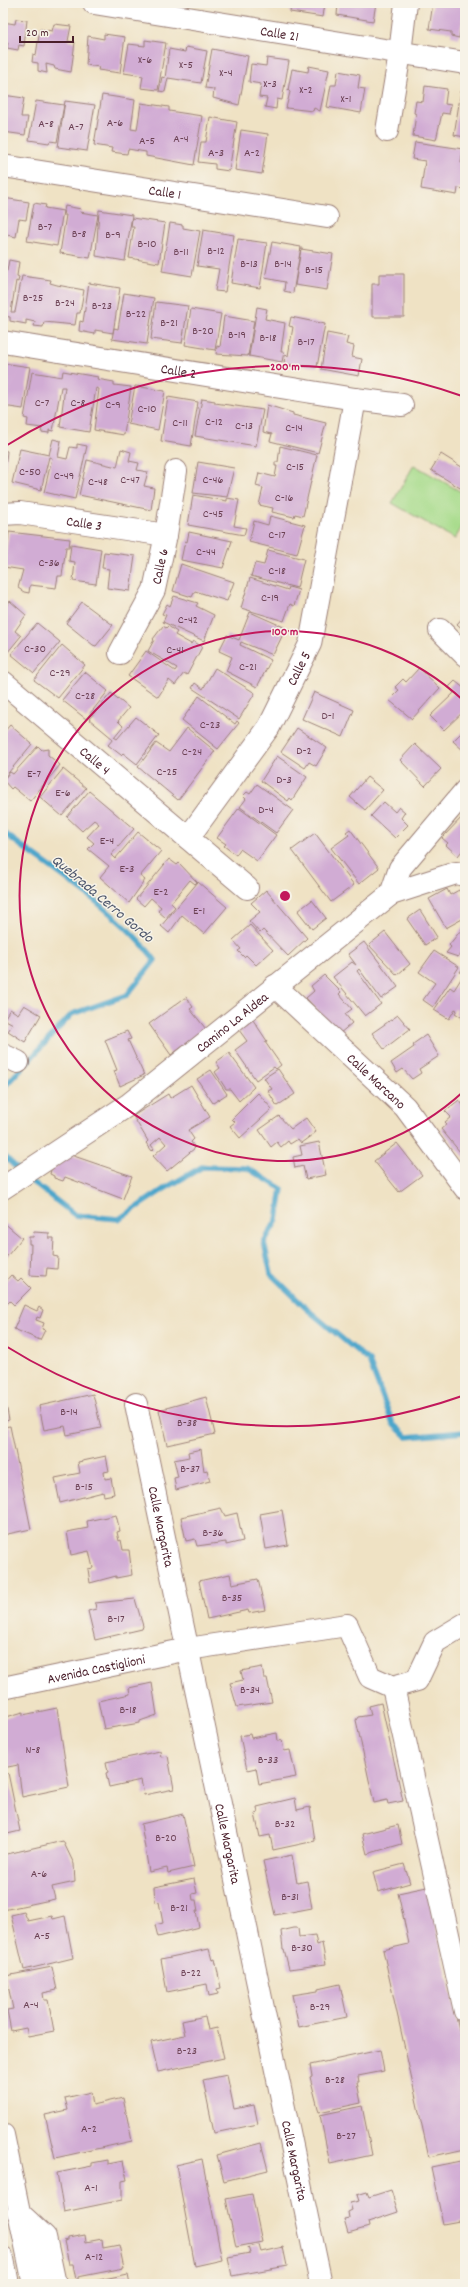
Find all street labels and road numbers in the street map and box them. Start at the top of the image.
street label: Calle 21 [259,22,300,48]
street label: Calle 1 [147,181,182,206]
street label: Calle 2 [159,360,198,385]
street label: Calle 3 [65,512,103,537]
street label: Calle 6 [148,547,175,587]
street label: Calle 5 [283,648,317,690]
street label: Calle 4 [74,743,114,781]
street label: Camino La Aldea [193,988,274,1059]
street label: Calle Marcano [341,1049,409,1115]
street label: Calle Margarita [142,1485,178,1569]
street label: Avenida Castiglioni [46,1650,148,1690]
street label: Calle Margarita [208,1802,245,1886]
street label: Calle Margarita [275,2119,311,2203]

